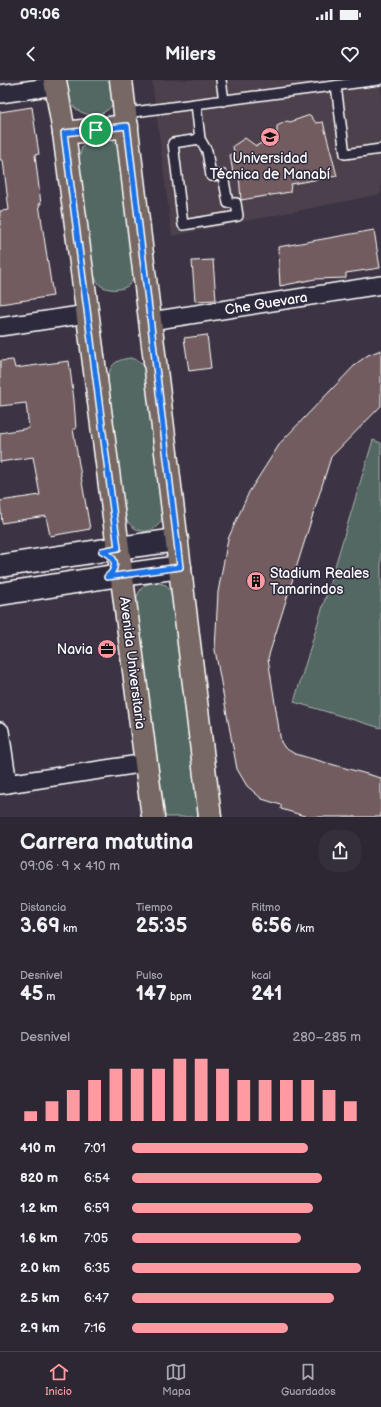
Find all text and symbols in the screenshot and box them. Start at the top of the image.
text: 09:06 [20,5,60,24]
icon: back [20,43,42,65]
icon: heart [339,43,361,65]
text: Milers [165,44,216,65]
pin [79,113,113,147]
icon: arrive [85,119,107,141]
school or university icon: Universidad Técnica de Manabí [259,126,281,148]
place label: Universidad Técnica de Manabí [210,150,331,183]
street label: Che Guevara [224,289,309,318]
place label: Stadium Reales Tamarindos [270,565,369,598]
building icon: Stadium Reales Tamarindos [245,570,267,592]
street label: Avenida Universitaria [116,596,149,730]
office icon: Navia [96,638,118,660]
place label: Navia [57,641,93,658]
text: Carrera matutina [20,829,193,856]
button: share [319,830,361,872]
text: 09:06 · 9 × 410 m [20,858,120,874]
text: Distancia [20,901,66,914]
text: Tiempo [136,901,173,914]
text: Ritmo [251,901,280,914]
text: 3.69 [20,914,60,938]
text: 25:35 [136,914,187,938]
text: 6:56 [251,914,292,938]
text: km [60,922,77,935]
text: /km [292,922,314,935]
text: Desnivel [20,969,62,982]
text: Pulso [136,969,163,982]
text: kcal [251,969,271,982]
text: 45 [20,982,43,1006]
text: 147 [136,982,167,1006]
text: 241 [251,982,282,1006]
text: m [43,990,55,1003]
text: bpm [167,990,192,1003]
text: Desnivel [20,1029,70,1045]
text: 280–285 m [293,1029,361,1045]
text: 410 m [20,1140,56,1156]
text: 7:01 [84,1140,106,1156]
text: 820 m [20,1170,58,1186]
text: 6:54 [84,1170,110,1186]
text: 1.2 km [20,1200,58,1216]
text: 6:59 [84,1200,110,1216]
text: 1.6 km [20,1230,58,1246]
text: 7:05 [84,1230,108,1246]
text: 2.0 km [20,1260,60,1276]
text: 6:35 [84,1260,110,1276]
text: 2.5 km [20,1290,60,1306]
text: 6:47 [84,1290,109,1306]
text: 2.9 km [20,1320,60,1336]
text: 7:16 [84,1320,106,1336]
tab: Inicio [45,1361,72,1398]
tab: Mapa [162,1361,191,1398]
tab: Guardados [281,1361,336,1398]

